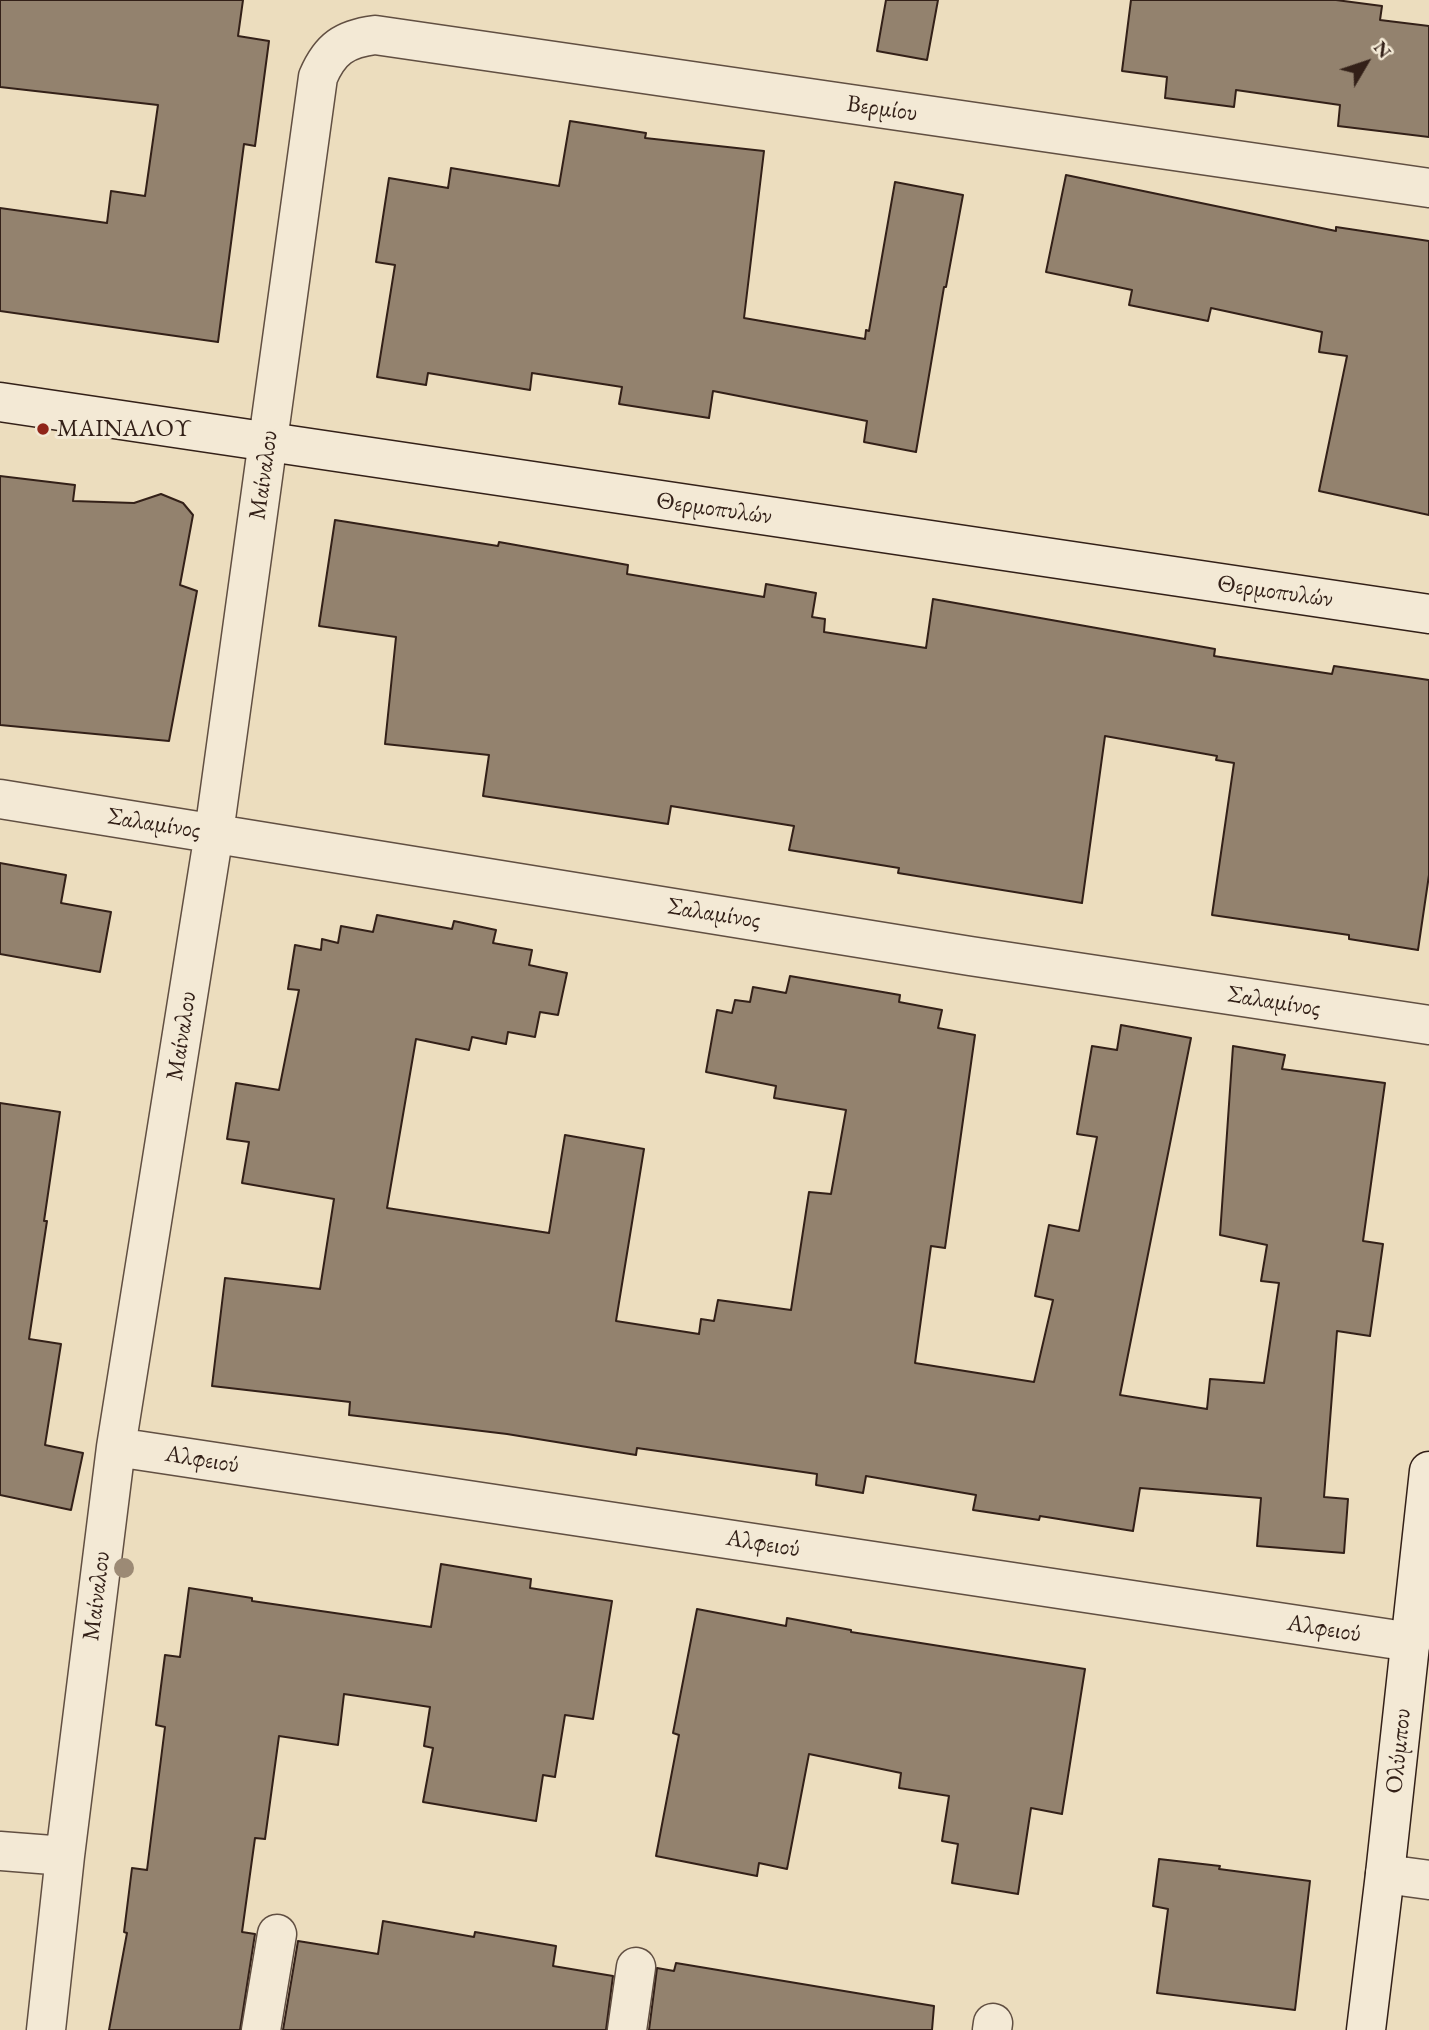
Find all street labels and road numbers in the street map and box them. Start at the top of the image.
street label: Βερμίου [845,90,919,128]
street label: Μαίναλου [243,428,285,522]
street label: Θερμοπυλών [654,487,774,531]
street label: Θερμοπυλών [1215,570,1335,614]
street label: Σαλαμίνος [106,802,202,846]
street label: Σαλαμίνος [666,892,762,936]
street label: Σαλαμίνος [1226,980,1322,1024]
street label: Μαίναλου [161,989,203,1083]
street label: Αλφειού [163,1440,241,1480]
street label: Αλφειού [724,1524,802,1564]
street label: Μαίναλου [77,1550,117,1642]
street label: Αλφειού [1285,1609,1363,1649]
street label: Ολύμπου [1380,1707,1418,1795]

